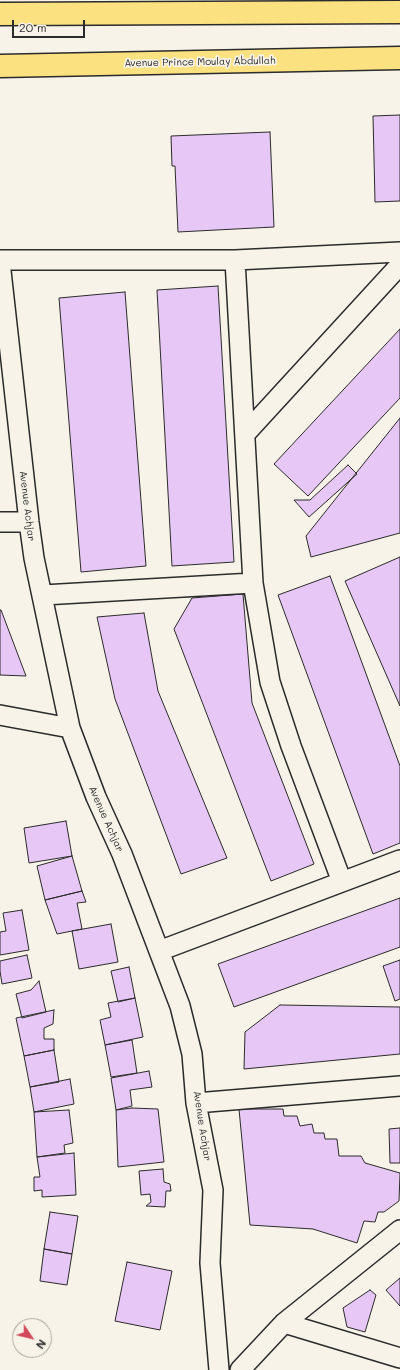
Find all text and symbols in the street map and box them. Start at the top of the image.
scale bar [14,12,87,38]
text: 20 m [19,19,47,35]
street label: Avenue Prince Moulay Abdullah [124,55,276,69]
street label: Avenue Achjar [17,470,37,542]
street label: Avenue Achjar [86,784,126,854]
street label: Avenue Achjar [191,1090,213,1162]
north arrow [12,1318,52,1358]
text: N [33,1337,50,1352]

